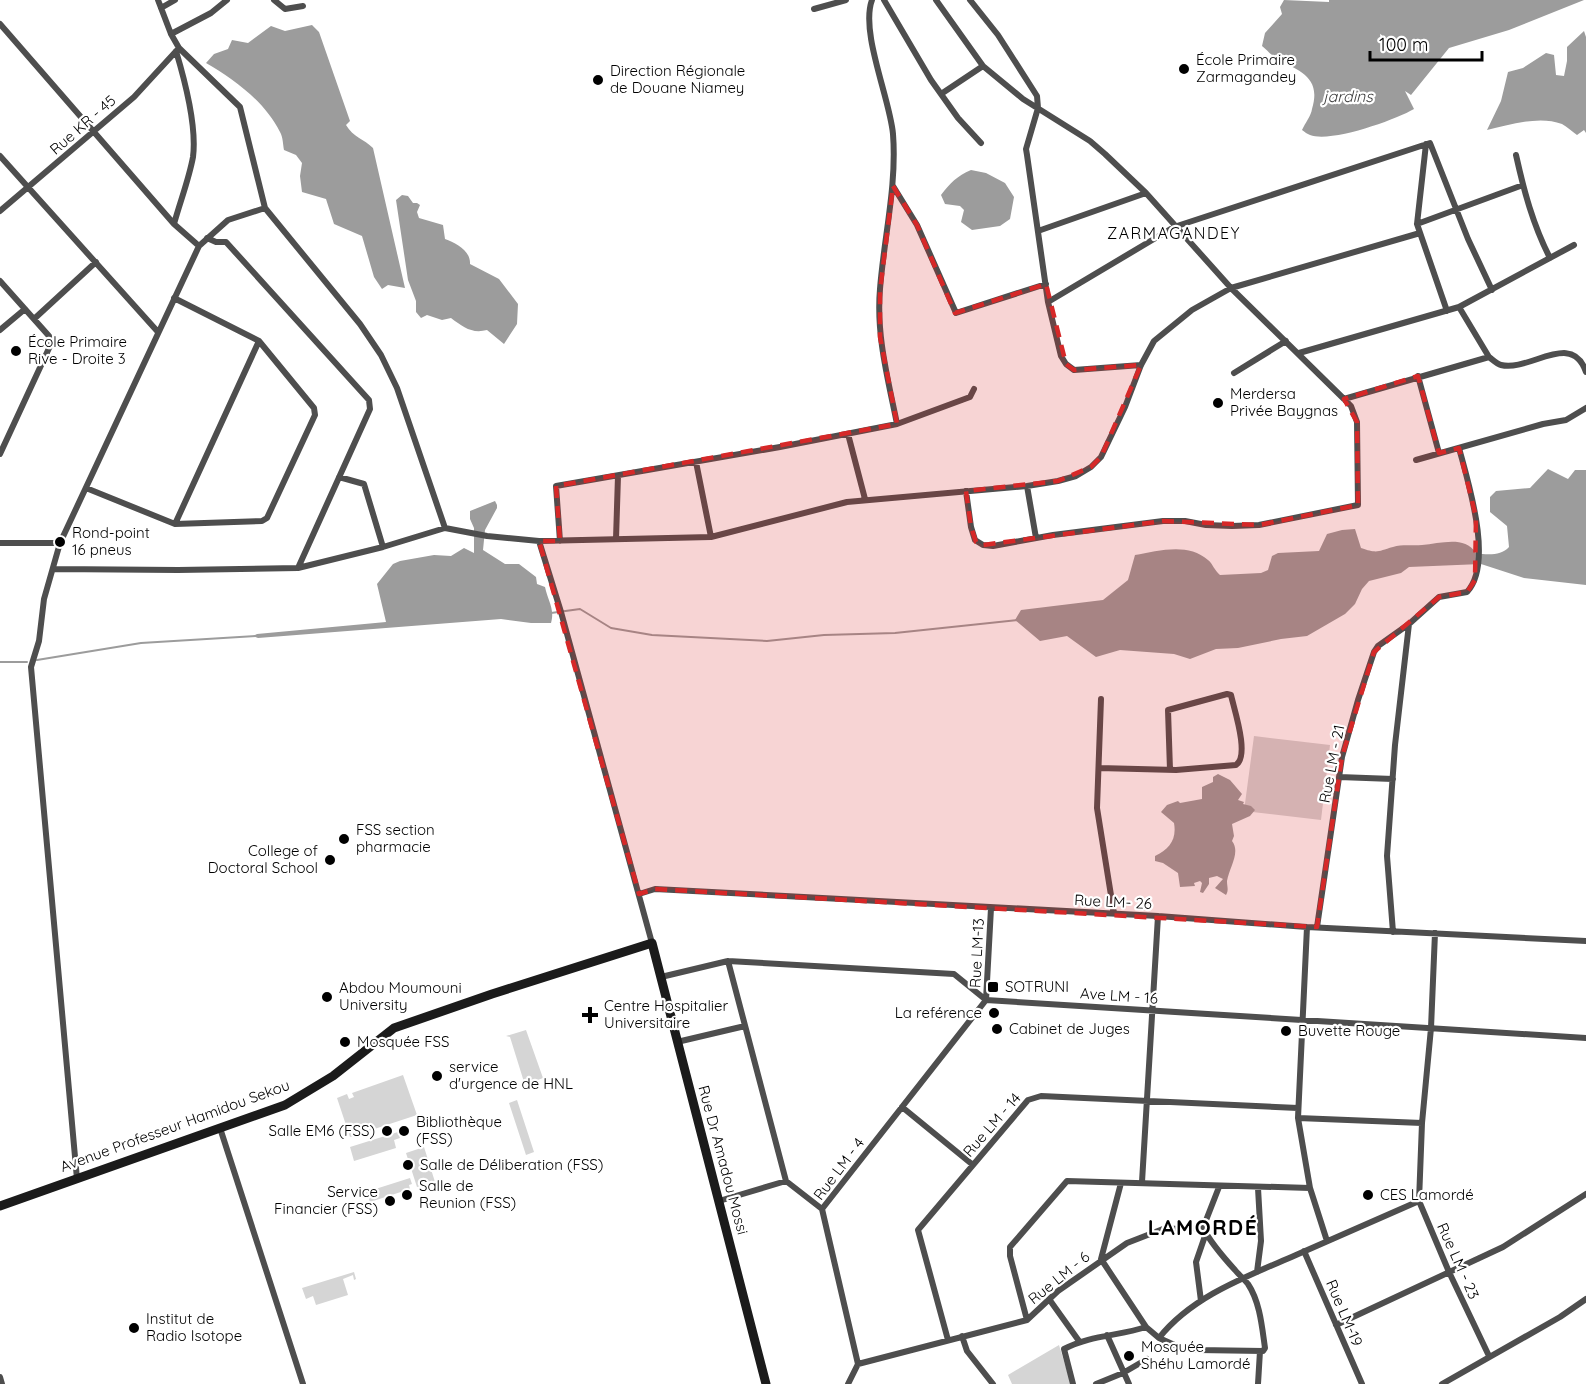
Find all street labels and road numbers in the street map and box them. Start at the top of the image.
street label: Rue KR - 45 [46,91,120,159]
street label: Rue LM - 21 [1315,723,1348,805]
street label: Rue LM- 26 [1074,890,1152,913]
street label: Rue LM-13 [965,917,988,988]
street label: Ave LM - 16 [1080,983,1158,1008]
street label: Avenue Professeur Hamidou Sekou [57,1075,292,1176]
street label: Rue Dr Amadou Mossi [694,1083,753,1237]
street label: Rue LM - 14 [959,1089,1025,1161]
street label: Rue LM - 4 [809,1134,868,1204]
street label: Rue LM - 23 [1433,1220,1484,1302]
street label: Rue LM - 6 [1024,1247,1093,1308]
street label: Rue LM-19 [1322,1277,1367,1349]

